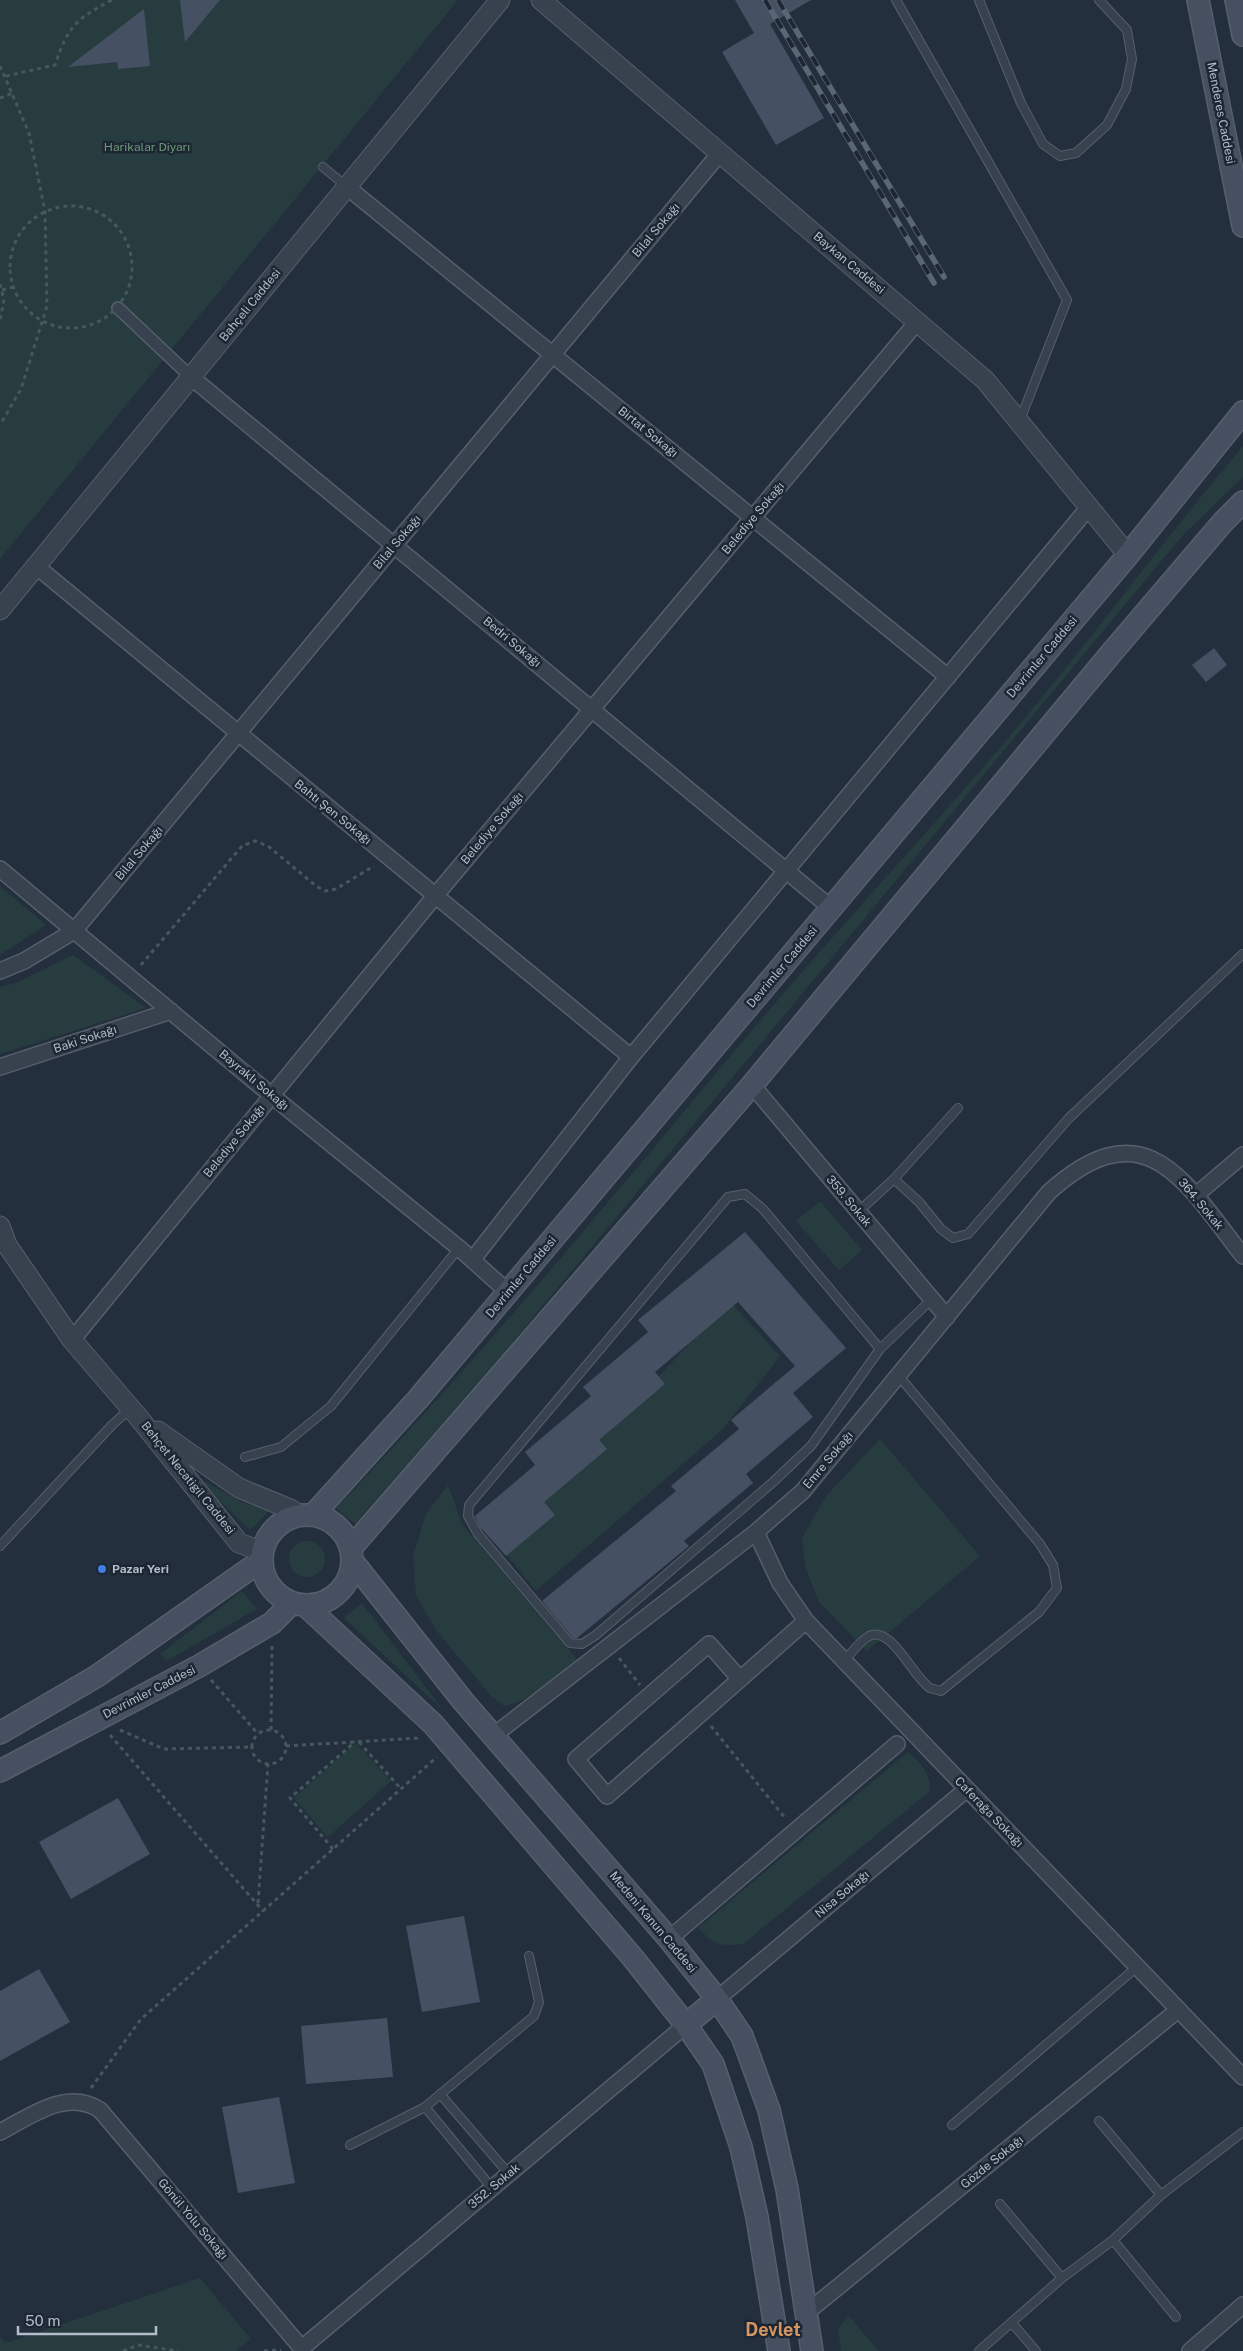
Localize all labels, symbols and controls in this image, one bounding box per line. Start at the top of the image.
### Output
street label: Menderes Caddesi [1204,61,1238,165]
park label: Harikalar Diyarı [104,140,190,154]
street label: Bilal Sokağı [629,200,683,260]
street label: Baykan Caddesi [810,229,888,297]
street label: Bahçeli Caddesi [216,266,284,344]
street label: Birtat Sokağı [615,404,681,460]
street label: Belediye Sokağı [719,479,787,557]
street label: Bilal Sokağı [370,512,424,572]
street label: Devrimler Caddesi [1004,613,1080,701]
street label: Bedri Sokağı [480,614,544,670]
street label: Bahtı Şen Sokağı [292,777,374,847]
street label: Belediye Sokağı [458,789,526,867]
street label: Bilal Sokağı [112,823,166,883]
street label: Devrimler Caddesi [744,923,820,1011]
street label: Baki Sokağı [52,1022,118,1056]
street label: Bayraklı Sokağı [216,1047,292,1113]
street label: Belediye Sokağı [200,1102,268,1180]
street label: 359. Sokak [823,1172,875,1230]
street label: 364. Sokak [1175,1175,1227,1233]
street label: Devrimler Caddesi [483,1233,559,1321]
street label: Behçet Necatigil Caddesi [138,1419,238,1537]
street label: Emre Sokağı [800,1429,856,1491]
place label: Pazar Yeri [112,1562,169,1576]
marker: Pazar Yeri [96,1563,108,1575]
street label: Devrimler Caddesi [100,1663,198,1721]
street label: Caferağa Sokağı [952,1774,1026,1850]
street label: Nisa Sokağı [812,1867,872,1921]
street label: Medeni Kanun Caddesi [607,1869,699,1975]
street label: Gözde Sokağı [958,2133,1026,2191]
street label: 352. Sokak [465,2160,523,2212]
street label: Gönül Yolu Sokağı [155,2176,231,2262]
scale bar [18,2304,155,2336]
text: 50 m [25,2312,60,2329]
district label: Devlet [745,2319,801,2340]

